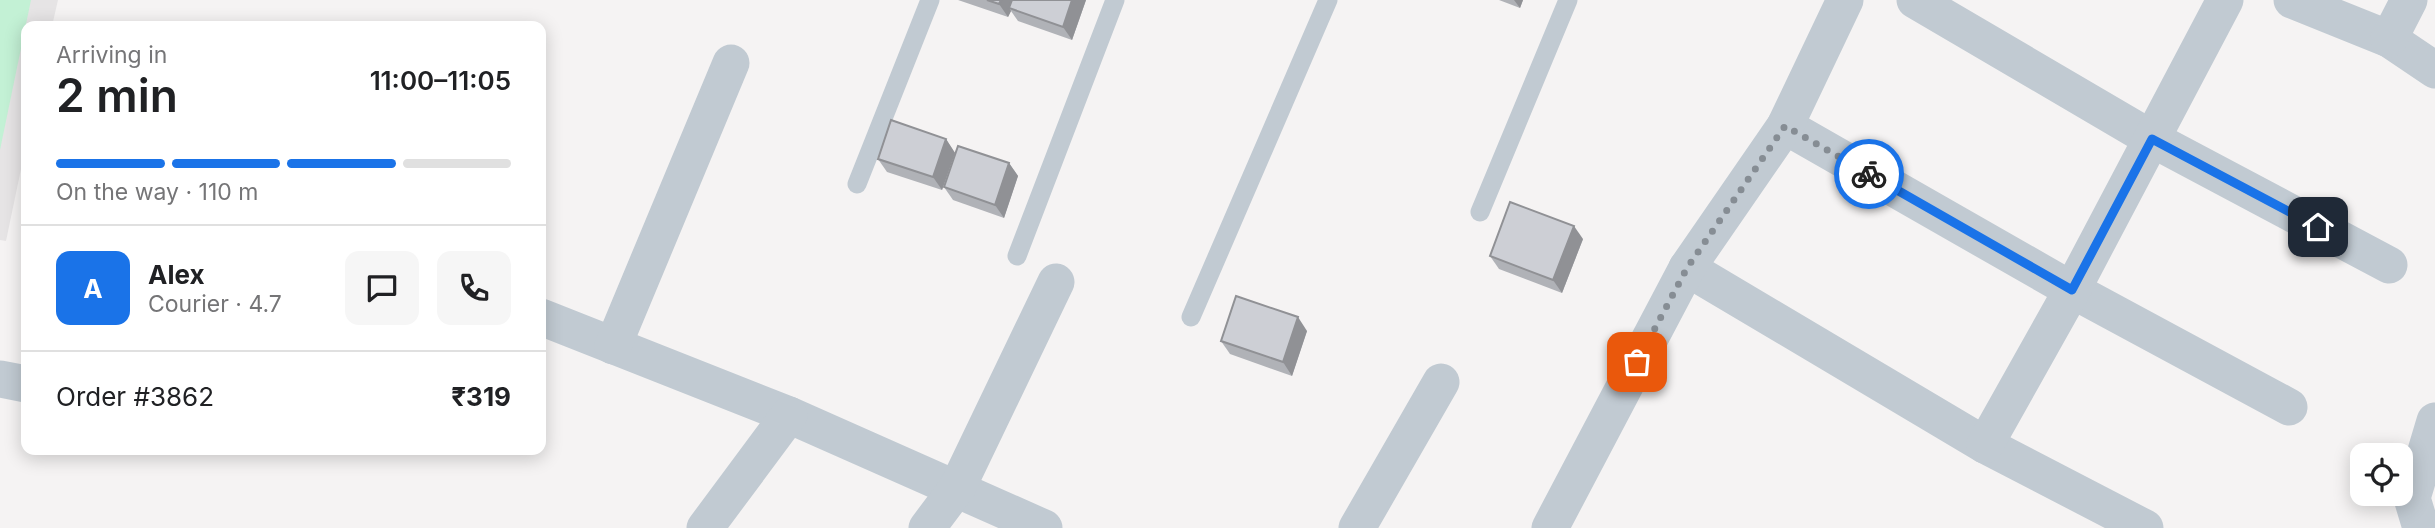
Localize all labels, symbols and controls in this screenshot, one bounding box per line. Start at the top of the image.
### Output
text: Arriving in [56,41,167,69]
text: 11:00–11:05 [370,65,511,96]
text: 2 min [56,67,178,123]
courier [1834,139,1904,209]
icon: bike [1850,155,1888,193]
text: On the way · 110 m [56,178,258,206]
pin [2288,197,2348,257]
icon: home [2299,208,2337,246]
button: chat [345,251,419,325]
button: phone [437,251,511,325]
text: Alex [148,259,205,290]
text: A [83,273,103,304]
text: Courier · 4.7 [148,290,282,318]
pin [1607,332,1667,392]
icon: bag [1618,343,1656,381]
text: Order #3862 [56,381,214,412]
text: ₹319 [451,381,511,412]
map controls [2350,443,2413,506]
button: locate [2350,443,2413,506]

